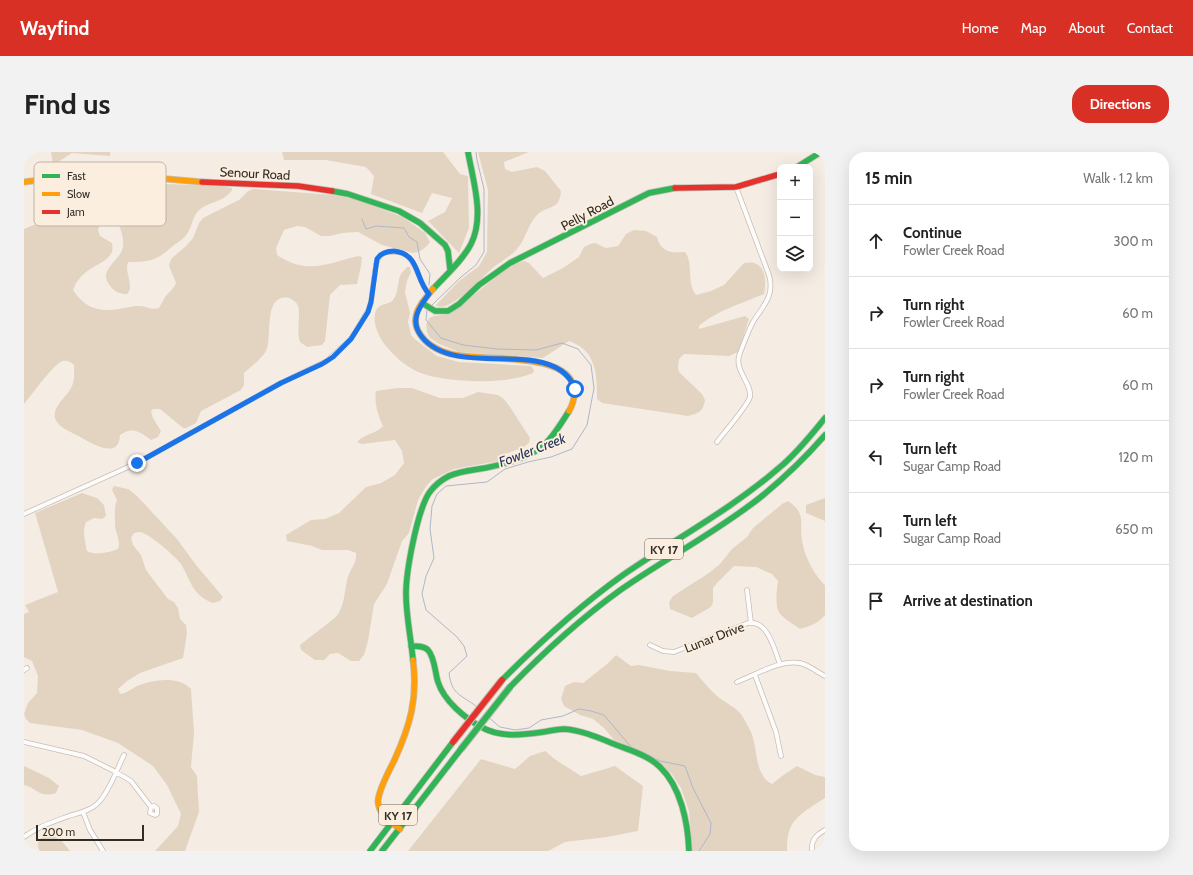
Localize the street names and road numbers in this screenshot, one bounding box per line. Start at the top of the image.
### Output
street label: Senour Road [219,163,291,183]
street label: Pelly Road [558,192,616,234]
road number: KY 17 [645,539,683,559]
street label: Lunar Drive [682,618,747,656]
road number: KY 17 [379,805,417,825]

